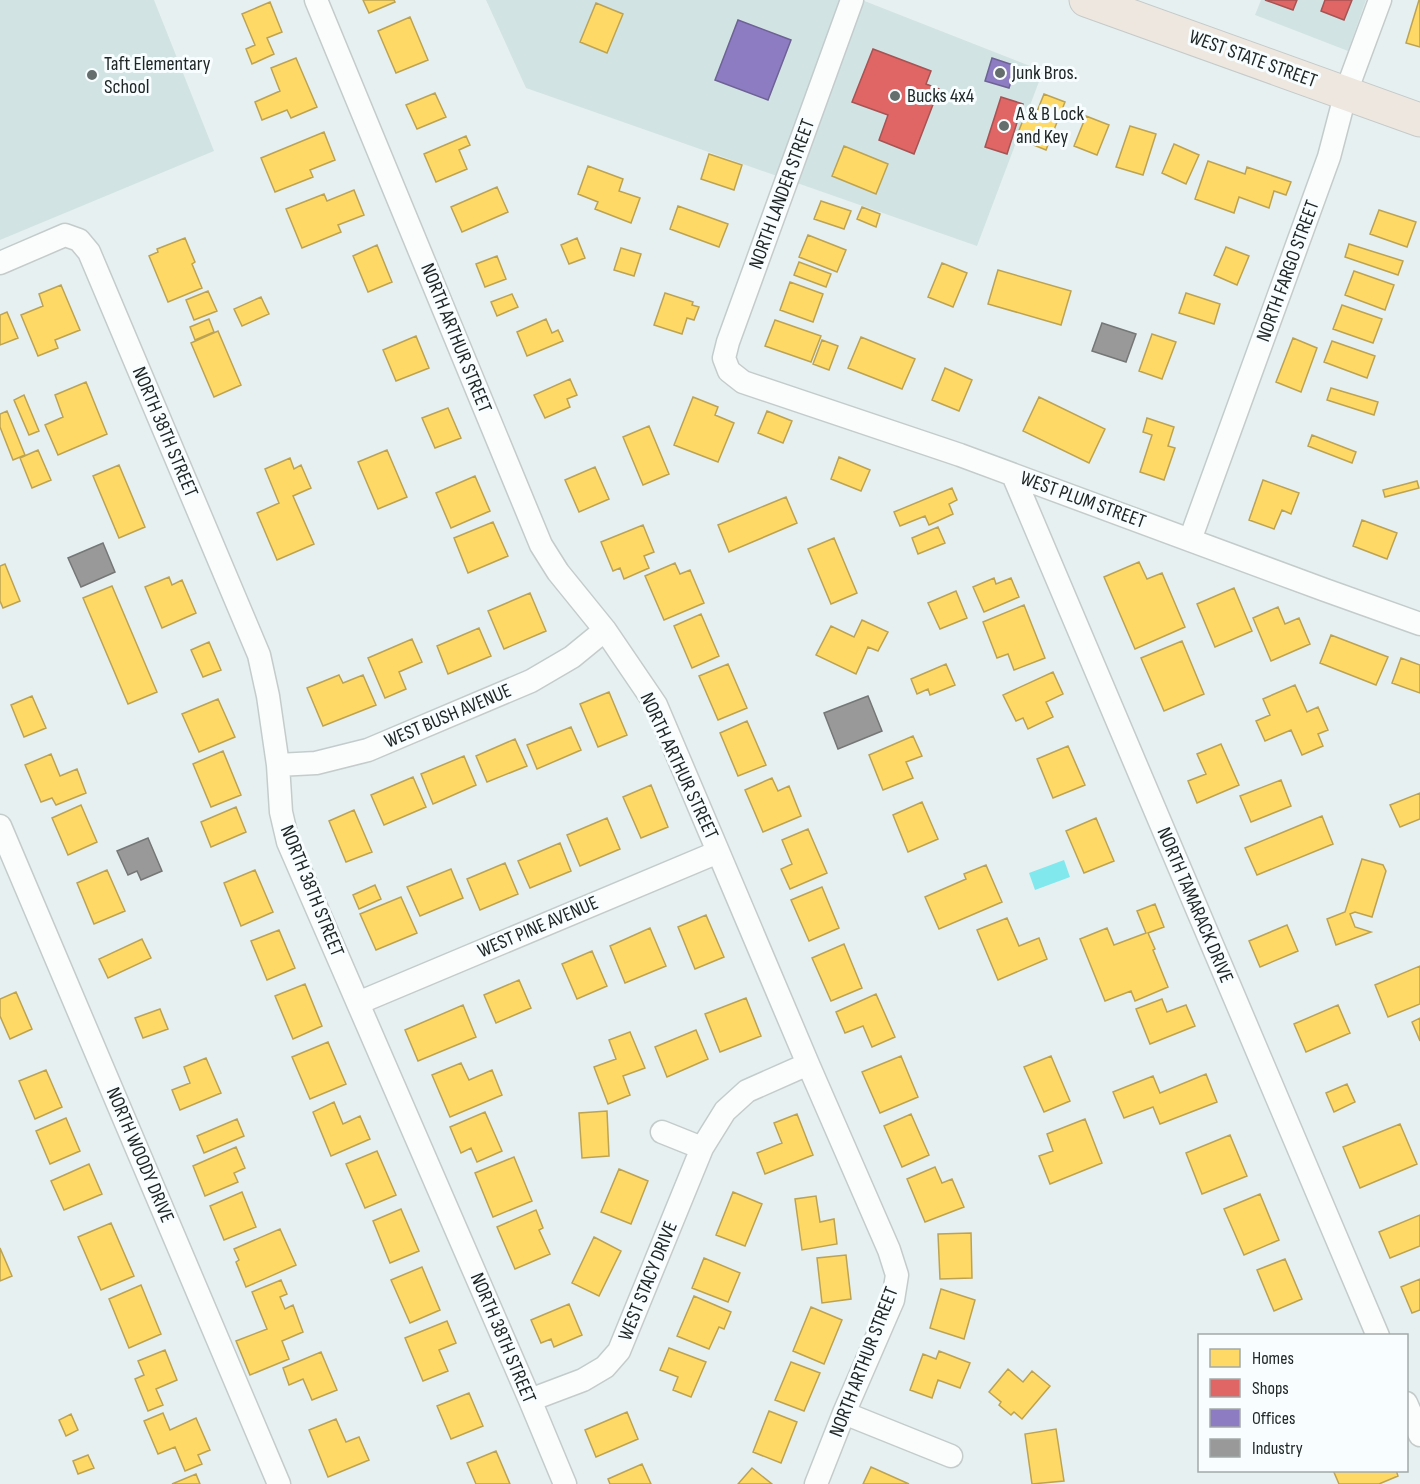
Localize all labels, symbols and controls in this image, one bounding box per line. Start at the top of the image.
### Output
street label: WEST STATE STREET [1186,25,1320,93]
place label: Taft Elementary School [104,52,211,99]
place label: Junk Bros. [1011,61,1077,85]
marker: Junk Bros. [993,66,1007,80]
marker: Taft Elementary School [85,68,99,82]
place label: Bucks 4x4 [907,84,974,108]
marker: Bucks 4x4 [888,89,902,103]
place label: A & B Lock and Key [1015,102,1085,149]
street label: NORTH LANDER STREET [744,116,820,272]
marker: A & B Lock and Key [997,119,1011,133]
street label: NORTH FARGO STREET [1251,197,1325,345]
street label: NORTH ARTHUR STREET [415,260,497,416]
street label: NORTH 38TH STREET [127,363,203,501]
street label: WEST PLUM STREET [1017,466,1149,534]
street label: WEST BUSH AVENUE [381,679,515,753]
street label: NORTH ARTHUR STREET [635,689,723,843]
street label: NORTH 38TH STREET [275,822,349,960]
street label: NORTH TAMARACK DRIVE [1151,824,1239,986]
street label: WEST PINE AVENUE [474,891,602,963]
street label: NORTH WOODY DRIVE [101,1084,179,1226]
street label: WEST STACY DRIVE [613,1218,683,1344]
street label: NORTH 38TH STREET [465,1269,541,1407]
street label: NORTH ARTHUR STREET [824,1283,904,1441]
legend [1198,1334,1408,1472]
text: Homes [1252,1348,1294,1369]
text: Shops [1252,1378,1289,1399]
text: Offices [1252,1408,1295,1429]
text: Industry [1252,1438,1303,1459]

